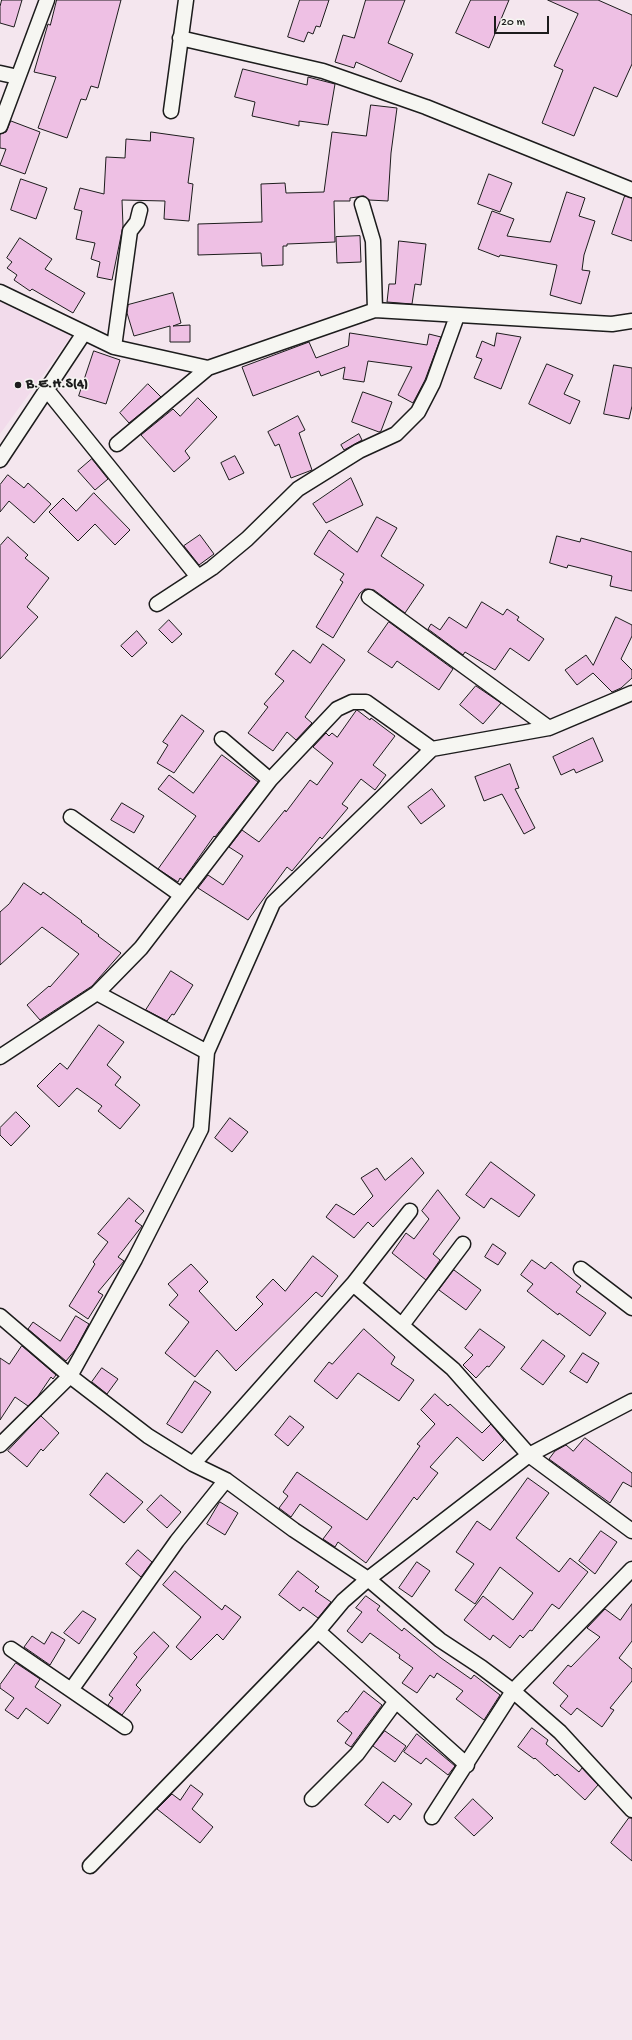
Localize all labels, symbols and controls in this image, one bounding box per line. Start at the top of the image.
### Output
scale bar [496,8,551,34]
text: 20 m [501,16,525,30]
place label: B.E.H.S(4) [26,376,88,394]
marker: B.E.H.S(4) [13,380,23,390]

